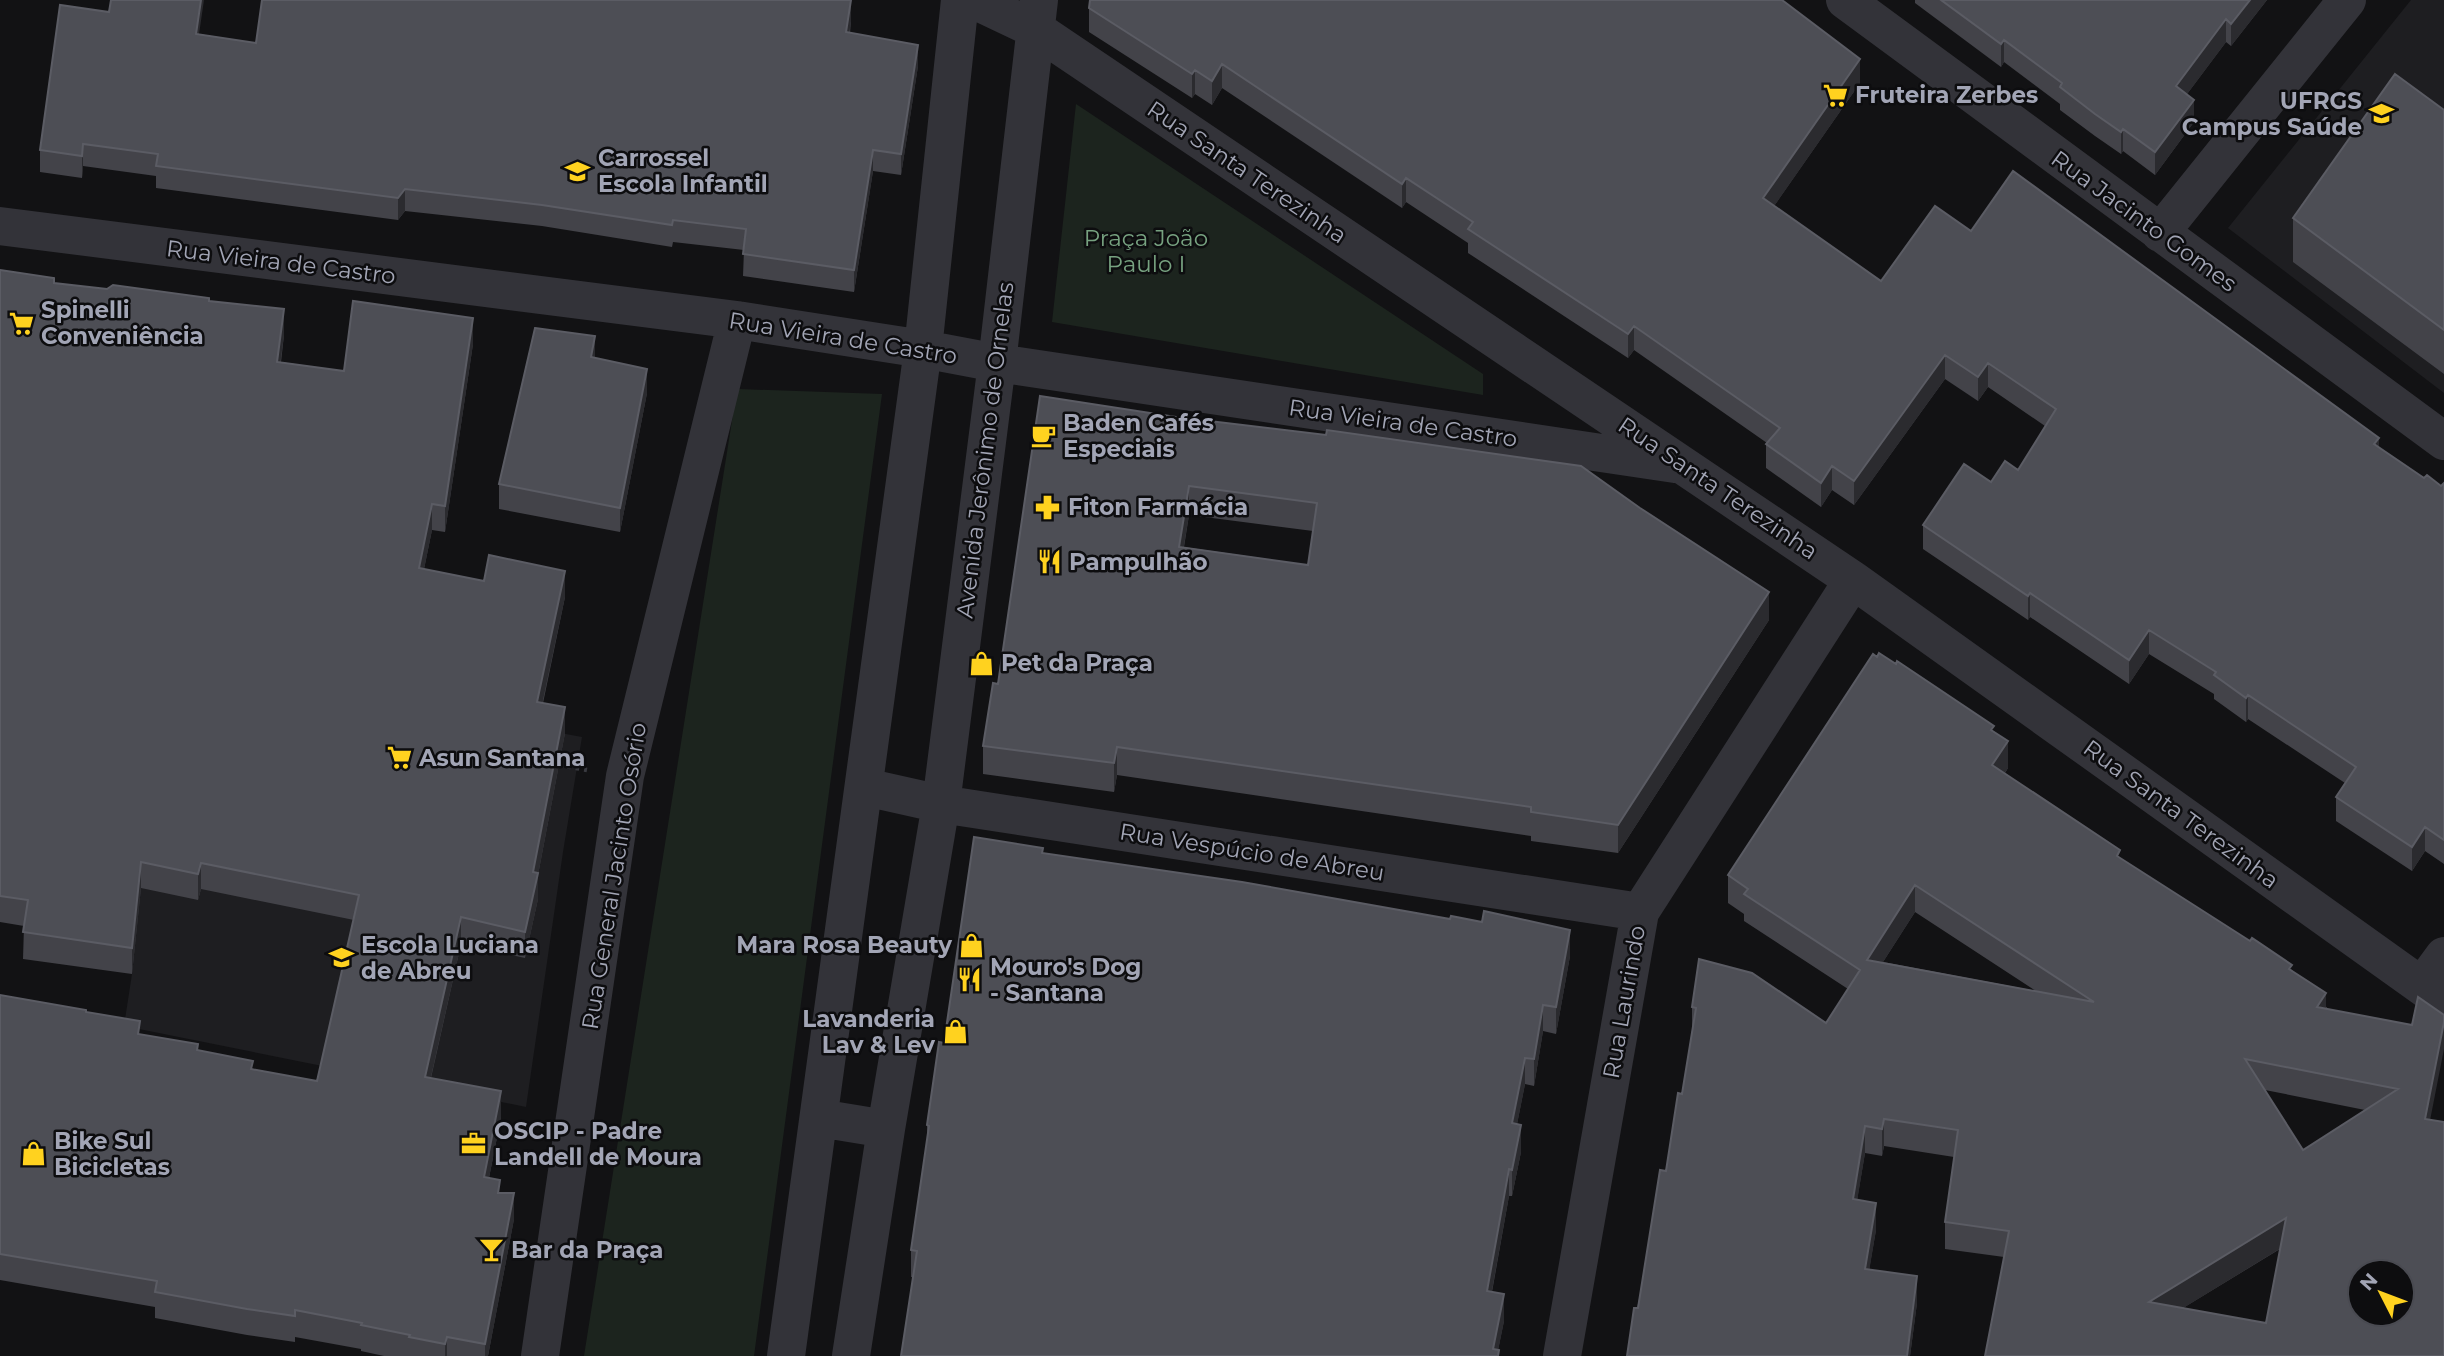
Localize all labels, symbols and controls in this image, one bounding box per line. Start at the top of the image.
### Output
supermarket icon: Fruteira Zerbes [1821,81,1849,109]
place label: Fruteira Zerbes [1855,81,2038,109]
place label: UFRGS Campus Saúde [2182,87,2362,141]
street label: Rua Santa Terezinha [1142,95,1352,249]
school or university icon: UFRGS Campus Saúde [2368,100,2396,128]
place label: Carrossel Escola Infantil [598,144,768,198]
street label: Rua Jacinto Gomes [2046,144,2242,298]
school or university icon: Carrossel Escola Infantil [564,157,592,185]
park label: Praça João Paulo I [1084,224,1208,278]
street label: Rua Vieira de Castro [165,234,397,290]
street label: Avenida Jerônimo de Ornelas [950,280,1020,620]
place label: Spinelli Conveniência [41,296,204,350]
street label: Rua Vieira de Castro [727,306,959,370]
supermarket icon: Spinelli Conveniência [7,309,35,337]
street label: Rua Vieira de Castro [1287,393,1519,453]
place label: Baden Cafés Especiais [1063,409,1214,463]
street label: Rua Santa Terezinha [1613,411,1823,565]
cafe icon: Baden Cafés Especiais [1029,422,1057,450]
pharmacy icon: Fiton Farmácia [1034,493,1062,521]
place label: Fiton Farmácia [1068,493,1248,521]
restaurant icon: Pampulhão [1035,548,1063,576]
place label: Pampulhão [1069,548,1208,576]
shop icon: Pet da Praça [967,649,995,677]
place label: Pet da Praça [1001,649,1153,677]
street label: Rua General Jacinto Osório [576,721,652,1031]
street label: Rua Santa Terezinha [2078,734,2284,894]
supermarket icon: Asun Santana [385,744,413,772]
place label: Asun Santana [418,744,586,772]
street label: Rua Vespúcio de Abreu [1117,817,1387,887]
street label: Rua Laurindo [1597,923,1651,1081]
place label: Escola Luciana de Abreu [361,931,539,985]
place label: Mara Rosa Beauty [736,931,952,959]
shop icon: Mara Rosa Beauty [958,931,986,959]
school or university icon: Escola Luciana de Abreu [327,944,355,972]
place label: Mouro's Dog - Santana [990,953,1141,1007]
restaurant icon: Mouro's Dog - Santana [956,966,984,994]
place label: Lavanderia Lav & Lev [802,1005,935,1059]
shop icon: Lavanderia Lav & Lev [941,1018,969,1046]
place label: OSCIP - Padre Landell de Moura [494,1117,702,1171]
place label: Bike Sul Bicicletas [54,1127,170,1181]
office icon: OSCIP - Padre Landell de Moura [460,1130,488,1158]
shop icon: Bike Sul Bicicletas [20,1140,48,1168]
bar icon: Bar da Praça [477,1236,505,1264]
place label: Bar da Praça [511,1236,664,1264]
north arrow [2346,1258,2416,1328]
text: N [2355,1269,2382,1295]

